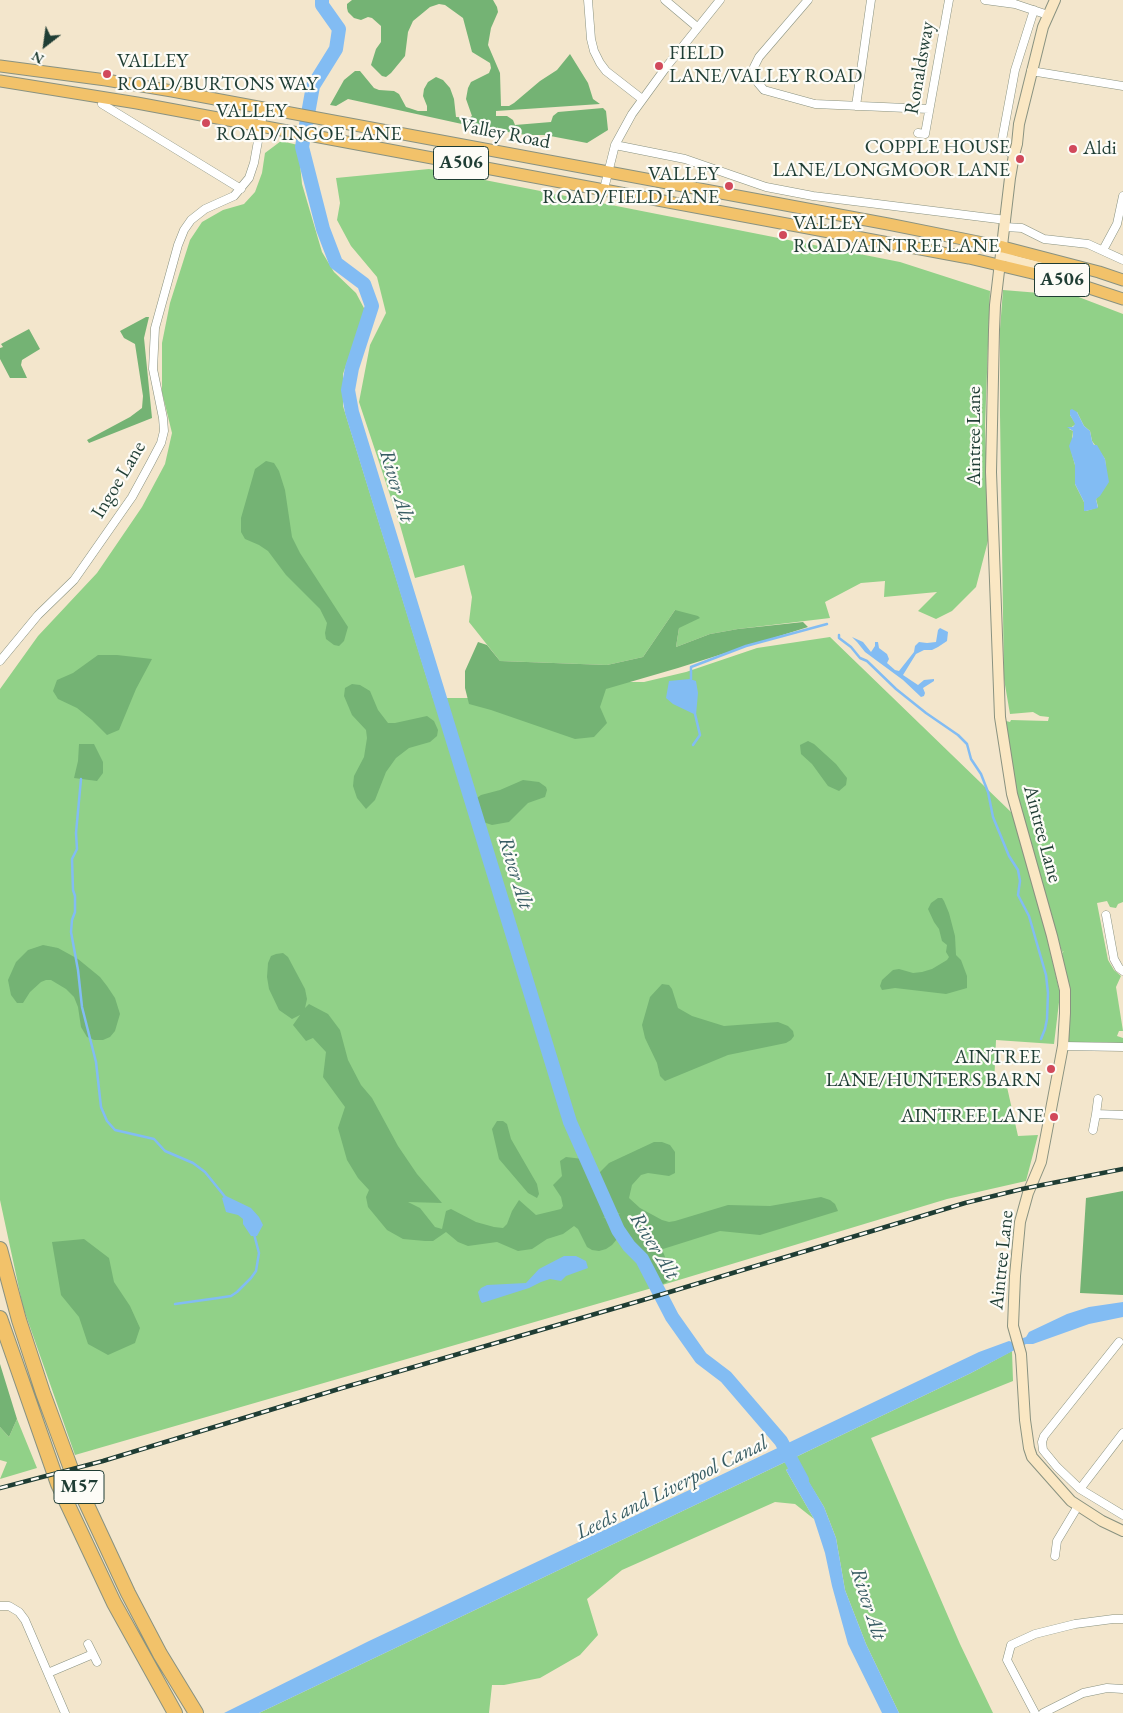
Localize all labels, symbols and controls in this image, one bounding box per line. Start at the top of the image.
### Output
north arrow [20,20,70,70]
street label: Ronaldsway [900,20,940,116]
place label: FIELD LANE/VALLEY ROAD [669,42,862,89]
text: N [28,47,47,69]
place label: VALLEY ROAD/BURTONS WAY [117,50,318,97]
marker: FIELD LANE/VALLEY ROAD [653,60,665,72]
marker: VALLEY ROAD/BURTONS WAY [101,68,113,80]
place label: VALLEY ROAD/INGOE LANE [216,100,402,147]
street label: Valley Road [458,113,552,155]
marker: VALLEY ROAD/INGOE LANE [200,117,212,129]
place label: COPPLE HOUSE LANE/LONGMOOR LANE [773,136,1010,183]
place label: Aldi [1083,137,1117,161]
marker: Aldi [1067,143,1079,155]
road number: A506 [434,146,488,180]
marker: COPPLE HOUSE LANE/LONGMOOR LANE [1014,153,1026,165]
place label: VALLEY ROAD/FIELD LANE [542,163,719,210]
marker: VALLEY ROAD/FIELD LANE [723,180,735,192]
place label: VALLEY ROAD/AINTREE LANE [793,212,999,259]
marker: VALLEY ROAD/AINTREE LANE [777,229,789,241]
road number: A506 [1034,264,1090,296]
street label: Aintree Lane [963,386,987,486]
street label: Ingoe Lane [87,437,151,523]
water label: River Alt [373,447,419,525]
street label: Aintree Lane [1018,783,1066,885]
water label: River Alt [492,834,538,912]
place label: AINTREE LANE/HUNTERS BARN [826,1046,1041,1093]
marker: AINTREE LANE/HUNTERS BARN [1045,1063,1057,1075]
place label: AINTREE LANE [901,1105,1044,1129]
marker: AINTREE LANE [1048,1111,1060,1123]
water label: River Alt [624,1208,684,1284]
street label: Aintree Lane [985,1209,1019,1311]
water label: Leeds and Liverpool Canal [572,1431,772,1545]
road number: M57 [54,1470,104,1504]
water label: River Alt [845,1565,891,1643]

